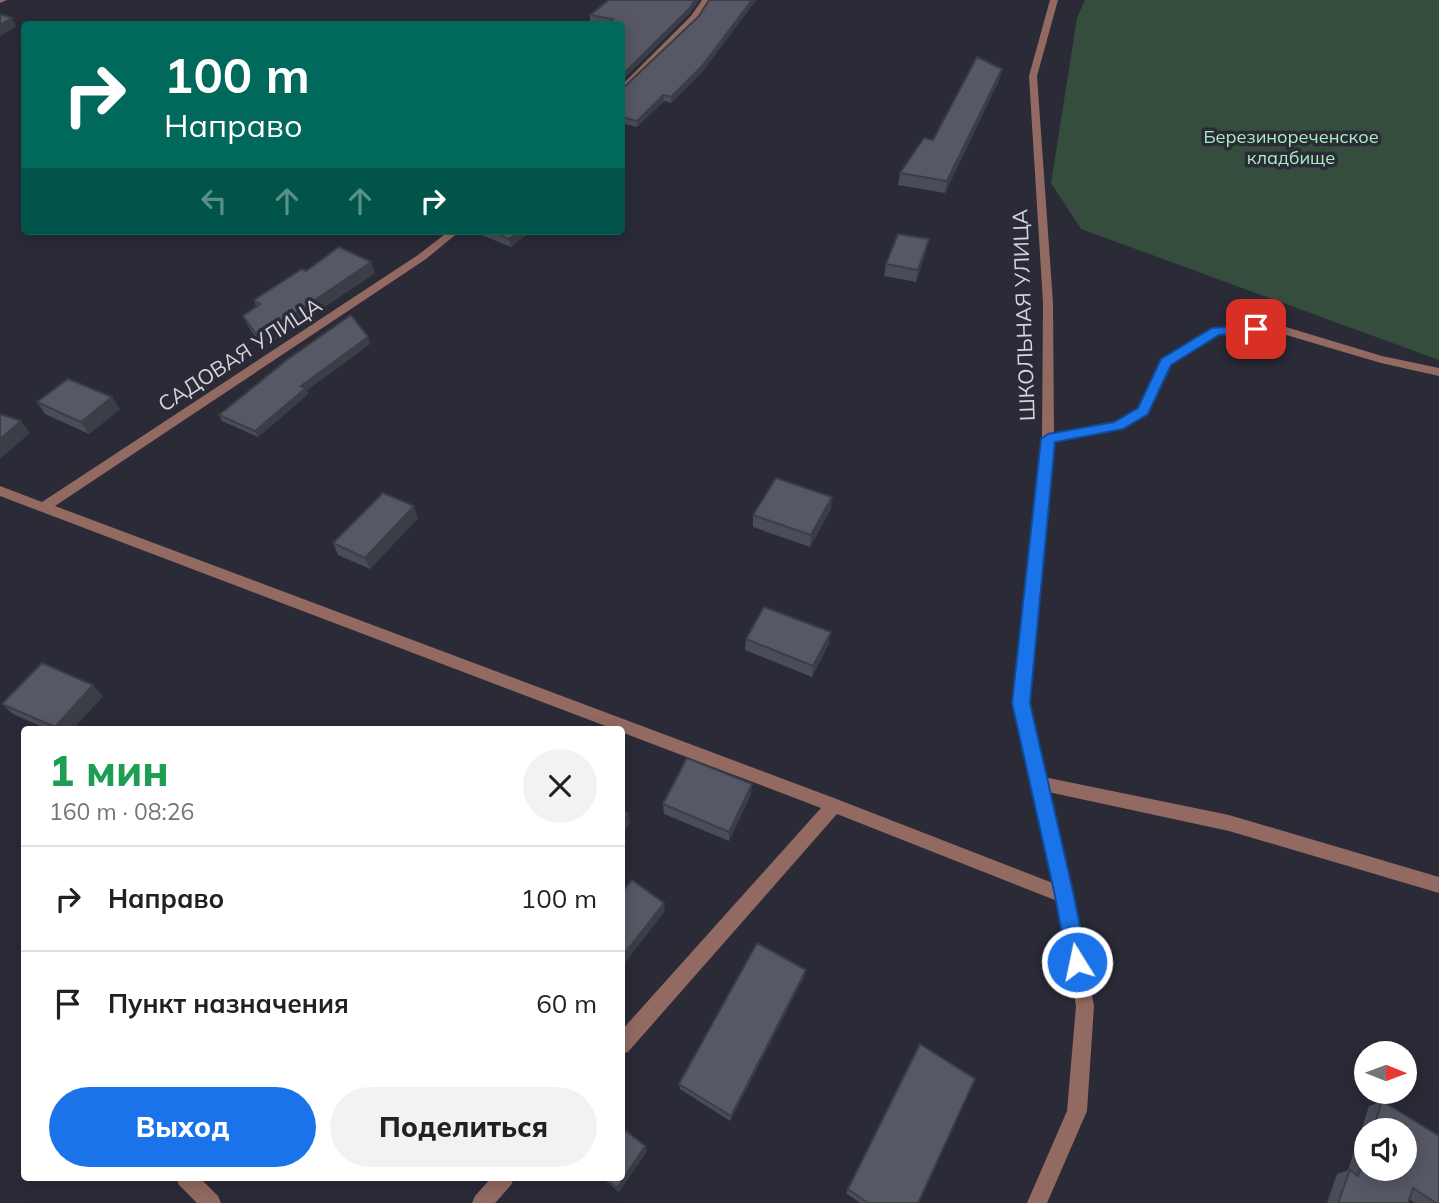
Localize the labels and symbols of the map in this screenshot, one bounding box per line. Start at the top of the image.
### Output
park label: Березинореченское кладбище [1203,125,1379,169]
street label: ШКОЛЬНАЯ УЛИЦА [1006,208,1040,422]
street label: САДОВАЯ УЛИЦА [153,291,327,417]
pin [1226,299,1286,359]
position arrow [1040,925,1114,999]
north arrow [1354,1041,1418,1104]

